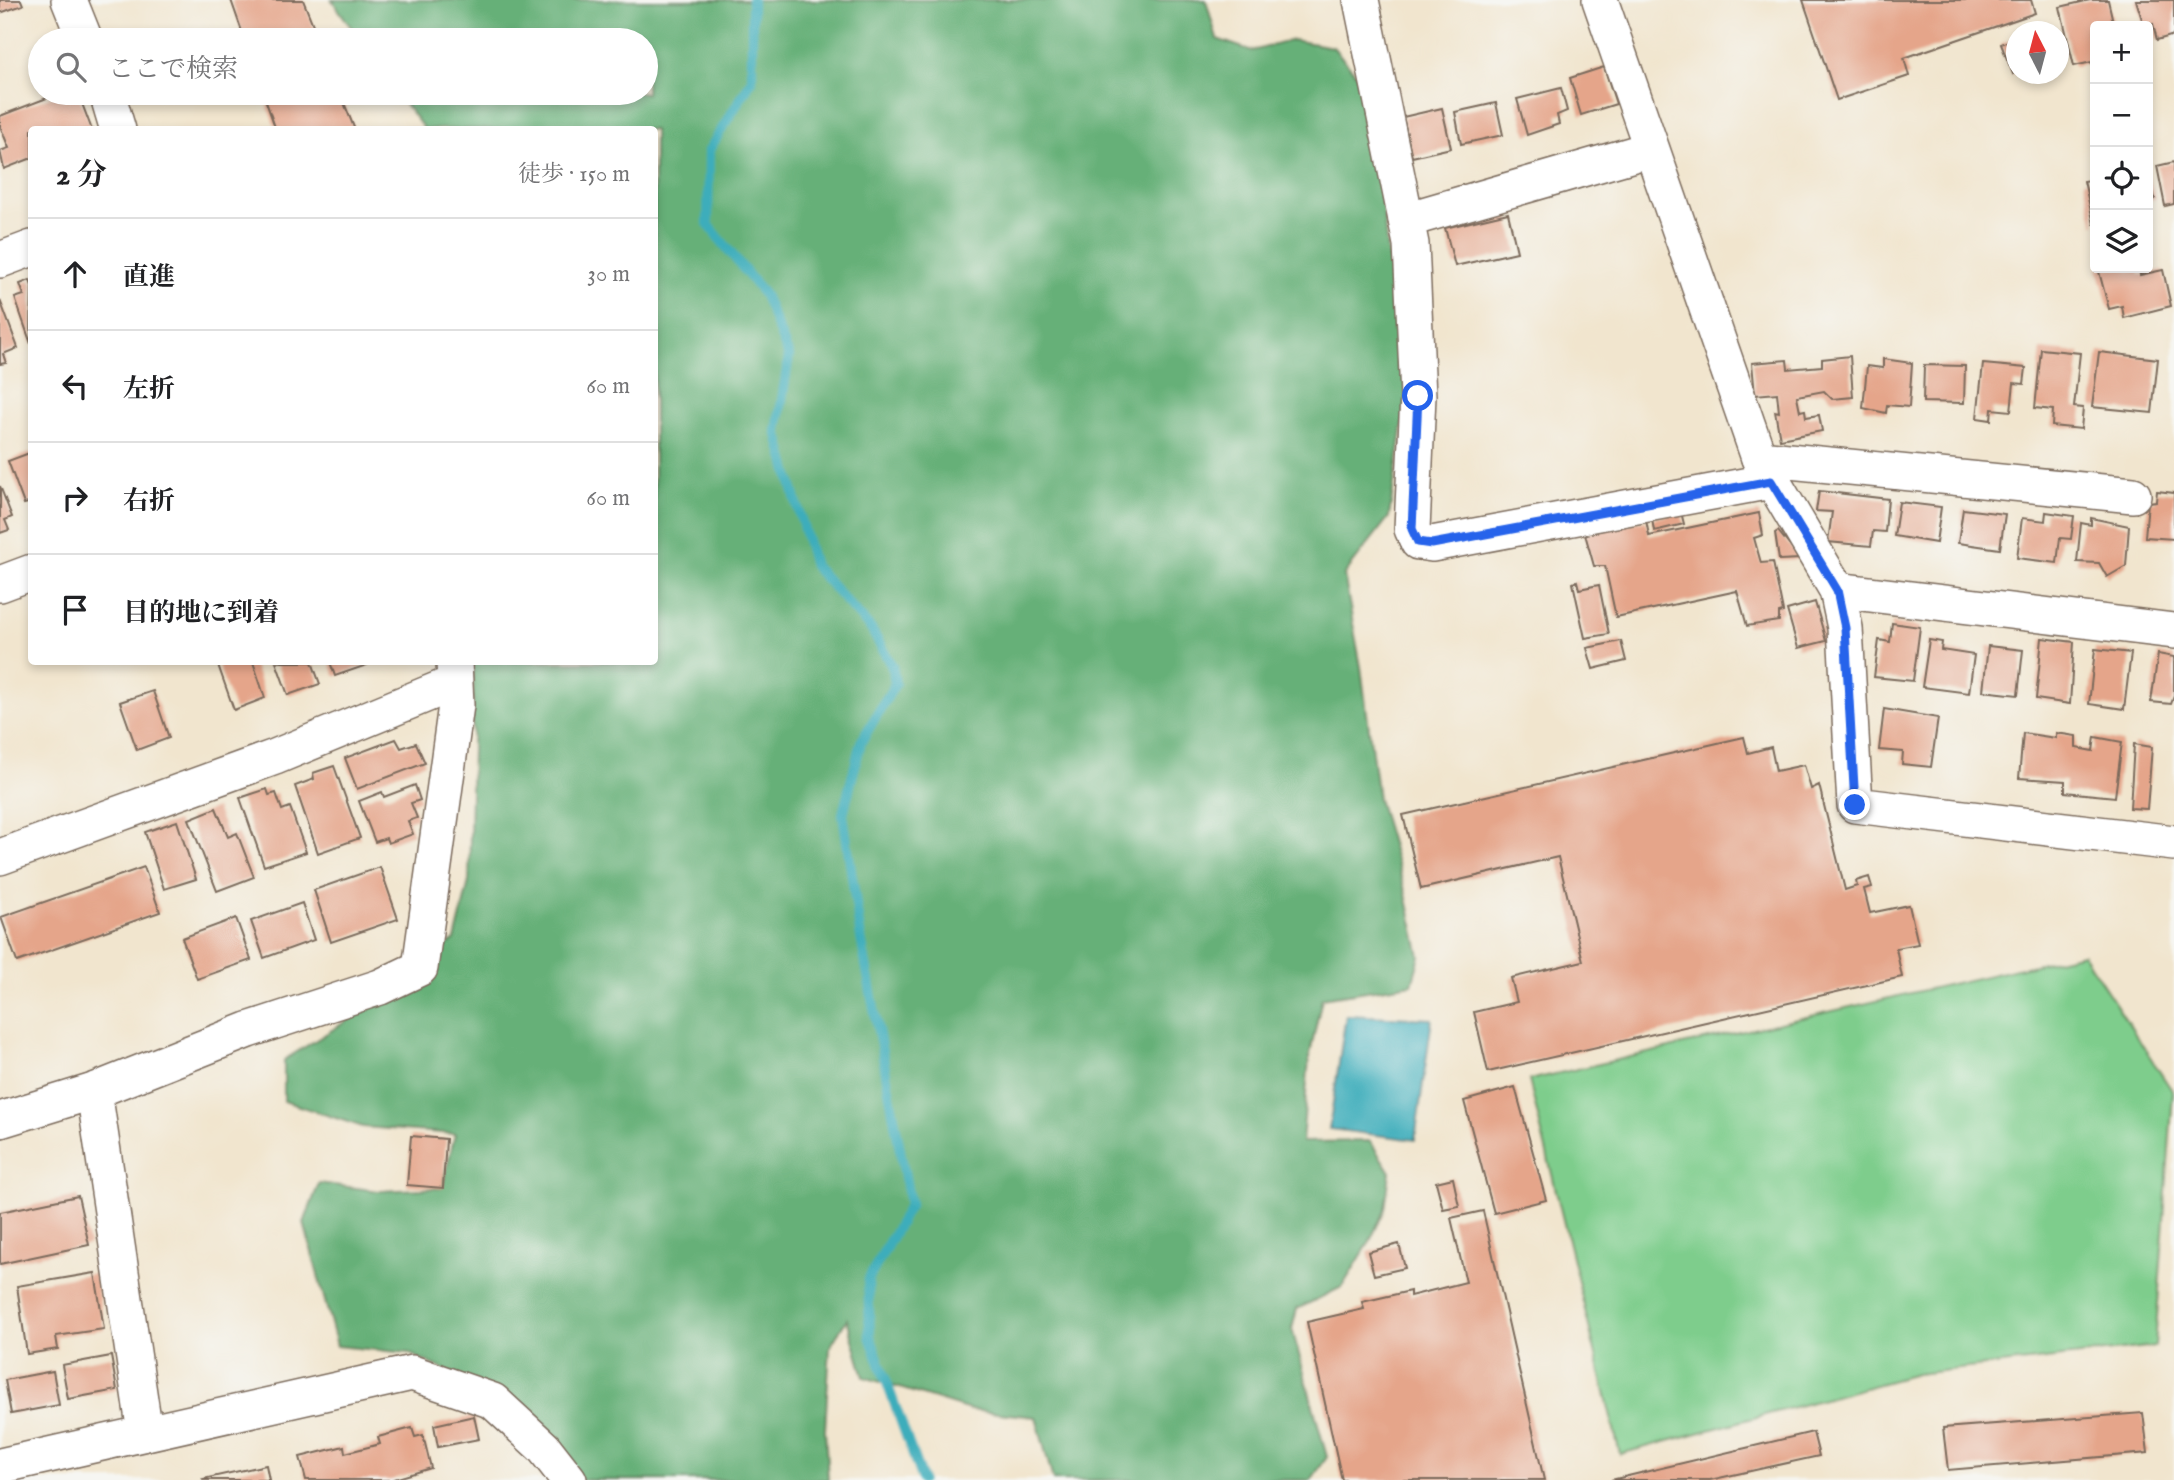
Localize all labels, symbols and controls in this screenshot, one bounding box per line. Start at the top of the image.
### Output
north arrow [2006,21,2069,84]
map controls [2090,21,2153,273]
button: + [2090,21,2153,84]
search box [28,28,658,105]
icon: search [52,48,90,86]
text: ここで検索 [108,53,238,86]
button: − [2090,84,2153,147]
button: locate [2090,147,2153,210]
text: 2 分 [56,157,107,195]
text: 徒歩 · 150 m [518,160,630,189]
button: layers [2090,210,2153,273]
icon: ahead [56,255,94,293]
text: 30 m [587,260,630,289]
text: 直進 [123,261,175,294]
icon: left [56,367,94,405]
text: 60 m [586,372,630,401]
text: 左折 [123,373,175,406]
route start [1402,380,1433,411]
icon: right [56,479,94,517]
text: 60 m [586,484,630,513]
text: 右折 [123,485,175,518]
icon: arrive [56,591,94,629]
text: 目的地に到着 [123,597,279,630]
route end [1839,789,1870,820]

